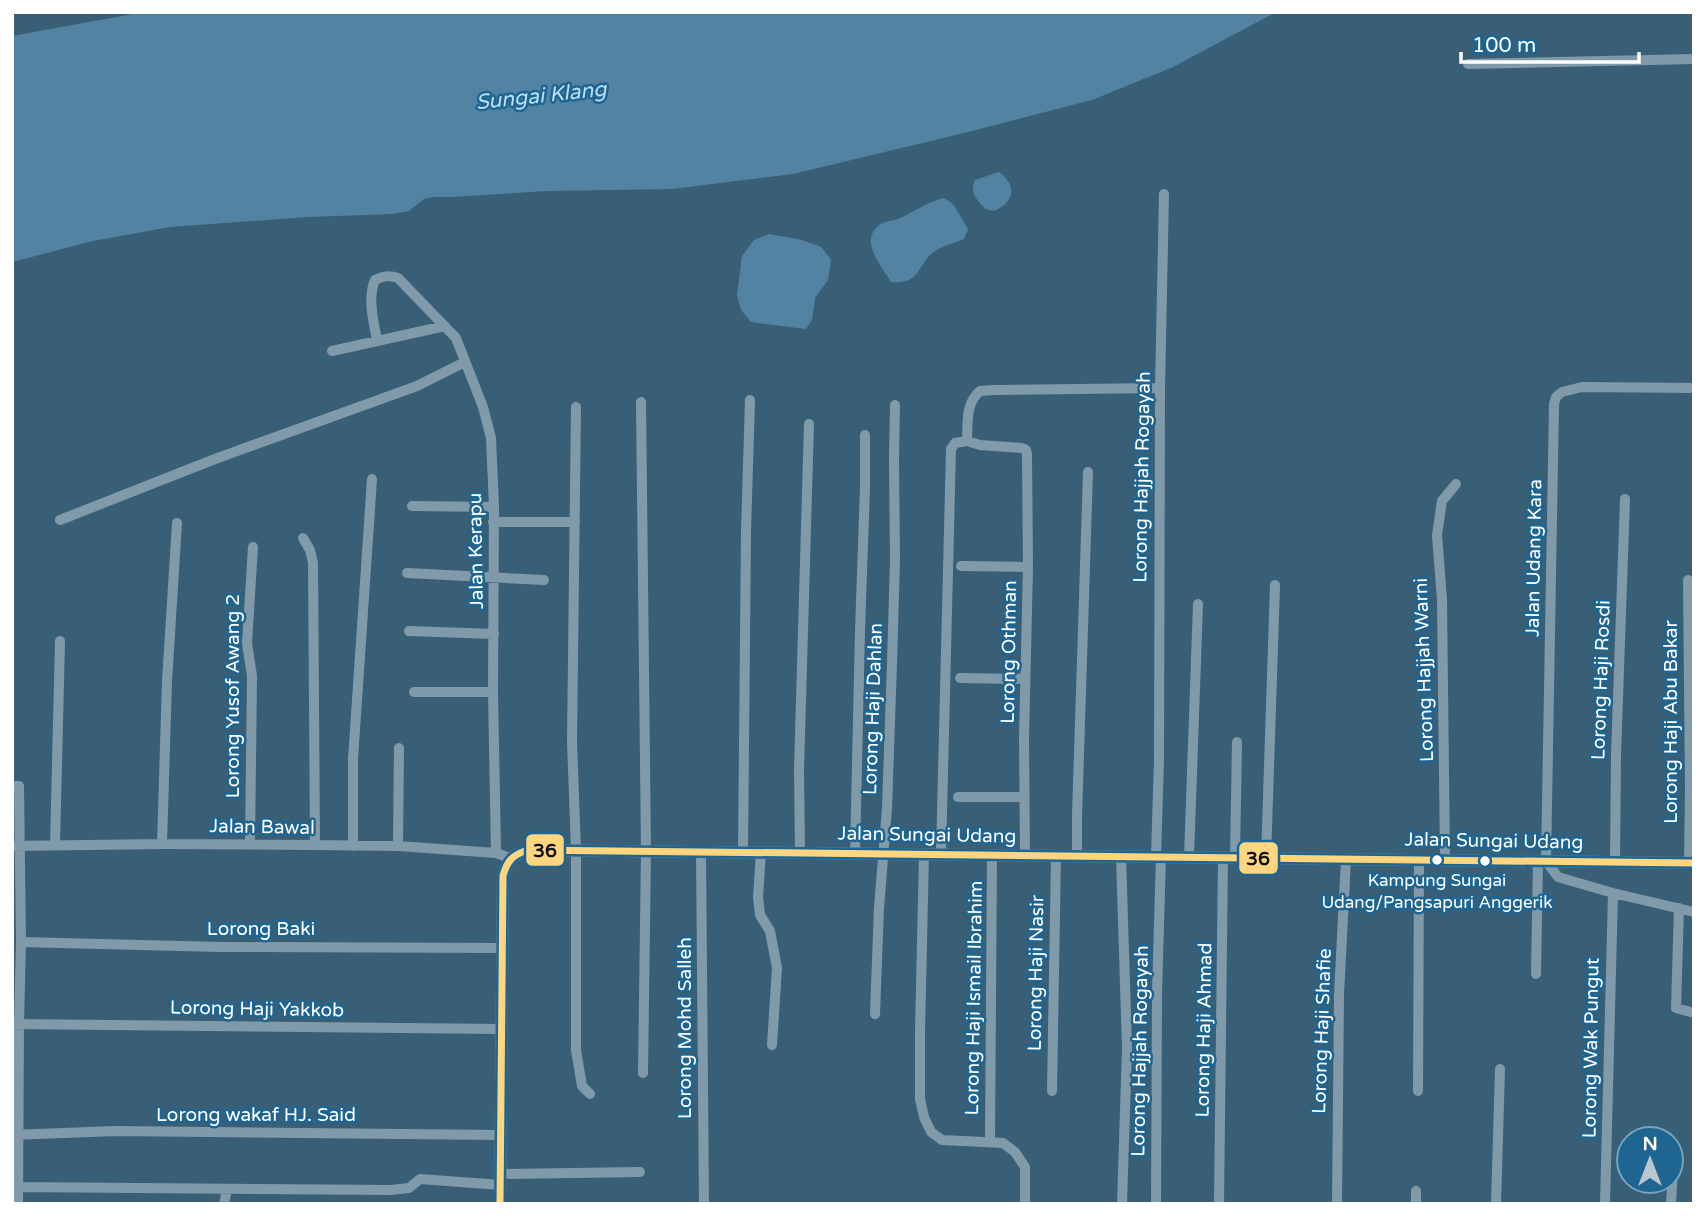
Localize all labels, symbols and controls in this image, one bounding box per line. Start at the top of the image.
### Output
scale bar [1461,21,1640,65]
text: 100 m [1472,33,1536,58]
water label: Sungai Klang [474,77,609,115]
street label: Lorong Hajjah Rogayah [1129,371,1155,583]
street label: Jalan Udang Kara [1522,479,1546,637]
street label: Jalan Kerapu [464,493,488,609]
street label: Lorong Hajjah Warni [1410,578,1438,762]
street label: Lorong Othman [997,580,1021,724]
street label: Lorong Yusof Awang 2 [222,594,244,798]
street label: Lorong Haji Rosdi [1587,600,1615,760]
street label: Lorong Haji Abu Bakar [1660,619,1682,824]
street label: Lorong Haji Dahlan [859,622,887,796]
street label: Jalan Bawal [209,815,315,839]
street label: Jalan Sungai Udang [837,822,1017,848]
street label: Jalan Sungai Udang [1404,828,1584,854]
line badge: 36 [525,833,565,867]
text: 36 [533,840,557,862]
line badge: 36 [1238,841,1279,875]
text: 36 [1246,848,1270,870]
marker: Kampung Sungai Udang/Pangsapuri Anggerik [1430,853,1444,867]
unlabelled marker [1478,854,1492,868]
place label: Kampung Sungai Udang/Pangsapuri Anggerik [1321,870,1553,913]
street label: Lorong Haji Ismail Ibrahim [961,880,987,1116]
street label: Lorong Haji Nasir [1024,894,1048,1051]
street label: Lorong Baki [207,918,315,940]
street label: Lorong Mohd Salleh [674,937,696,1119]
street label: Lorong Haji Ahmad [1191,942,1217,1118]
street label: Lorong Hajjah Rogayah [1127,945,1153,1157]
street label: Lorong Haji Shafie [1308,948,1336,1114]
street label: Lorong Wak Pungut [1578,958,1604,1138]
street label: Lorong Haji Yakkob [170,996,344,1022]
street label: Lorong wakaf HJ. Said [156,1104,356,1126]
north arrow [1615,1125,1685,1195]
text: N [1642,1133,1658,1155]

